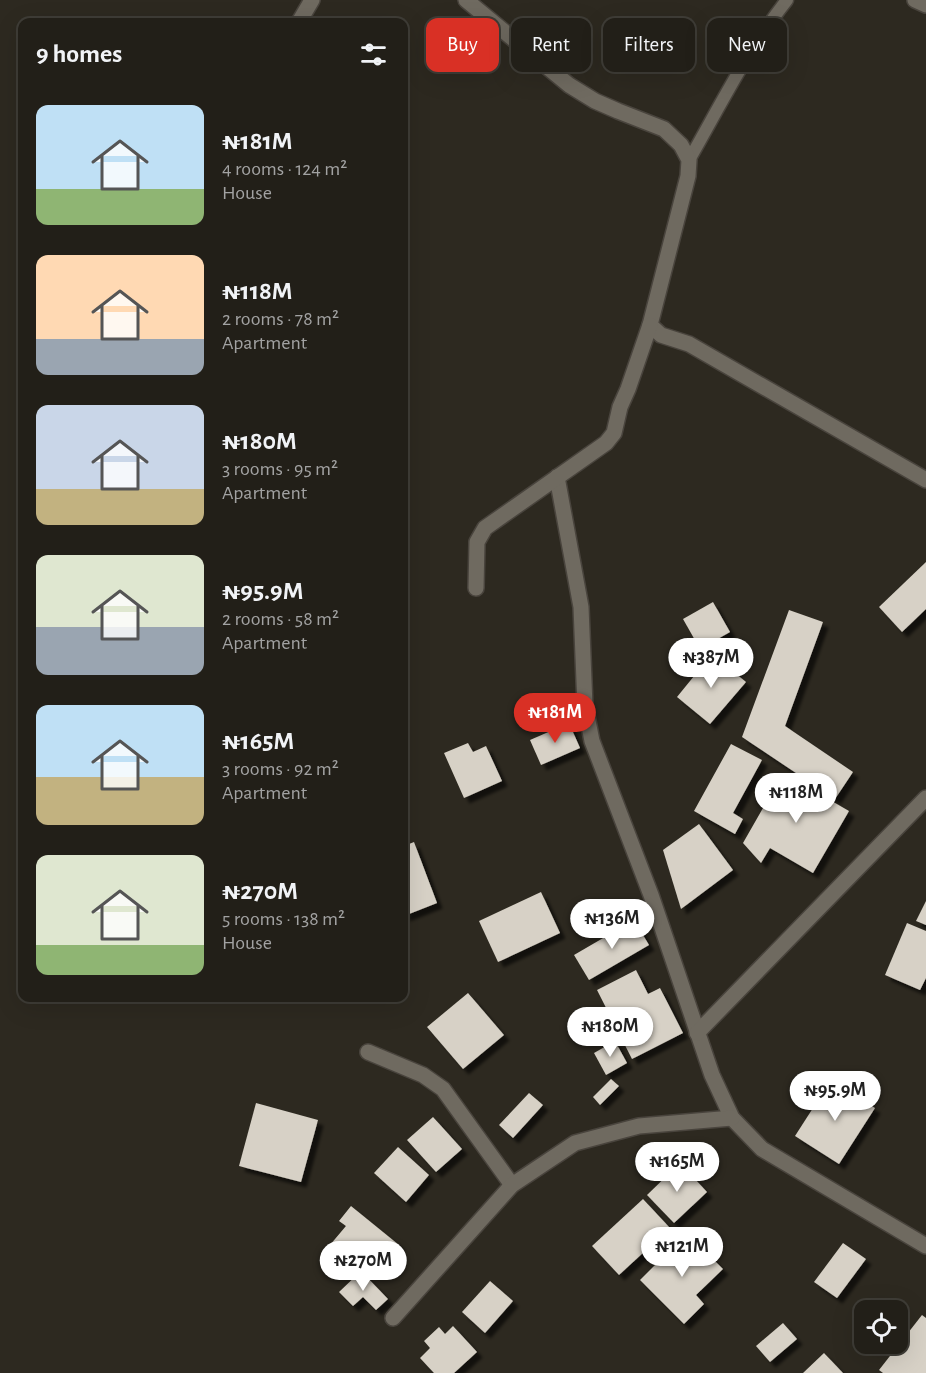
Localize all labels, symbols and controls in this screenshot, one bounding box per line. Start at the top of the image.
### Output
chip: Buy [426,18,499,72]
chip: Rent [511,18,591,72]
chip: Filters [603,18,695,72]
chip: New [707,18,787,72]
icon: filters [357,38,390,71]
text: 9 homes [36,41,122,67]
text: ₦181M [222,128,293,154]
icon: home [84,129,156,201]
text: 4 rooms · 124 m² [222,159,347,179]
text: House [222,183,272,203]
text: ₦118M [222,278,293,304]
icon: home [84,279,156,351]
text: 2 rooms · 78 m² [222,309,339,329]
text: Apartment [222,333,307,353]
text: ₦180M [222,428,297,454]
icon: home [84,429,156,501]
text: 3 rooms · 95 m² [222,459,338,479]
text: Apartment [222,483,307,503]
text: ₦95.9M [222,578,303,604]
icon: home [84,579,156,651]
text: 2 rooms · 58 m² [222,609,339,629]
text: Apartment [222,633,307,653]
pin: ₦387M [669,638,753,689]
text: ₦387M [682,647,740,667]
pin: ₦181M [513,693,597,744]
text: ₦181M [528,702,582,722]
text: ₦165M [222,728,294,754]
icon: home [84,729,156,801]
text: 3 rooms · 92 m² [222,759,339,779]
pin: ₦118M [754,773,838,824]
text: ₦118M [769,782,823,802]
text: Apartment [222,783,307,803]
text: ₦270M [222,878,298,904]
icon: home [84,879,156,951]
pin: ₦136M [570,899,654,950]
text: ₦136M [584,908,640,928]
text: 5 rooms · 138 m² [222,909,345,929]
text: House [222,933,272,953]
pin: ₦180M [568,1007,652,1058]
text: ₦180M [581,1016,639,1036]
pin: ₦95.9M [786,1071,884,1122]
text: ₦95.9M [804,1080,866,1100]
pin: ₦165M [635,1142,719,1193]
text: ₦165M [649,1151,705,1171]
pin: ₦121M [640,1227,724,1278]
text: ₦121M [655,1236,709,1256]
pin: ₦270M [321,1241,405,1292]
text: ₦270M [334,1250,392,1270]
map controls [854,1300,908,1354]
button: locate [854,1300,908,1354]

